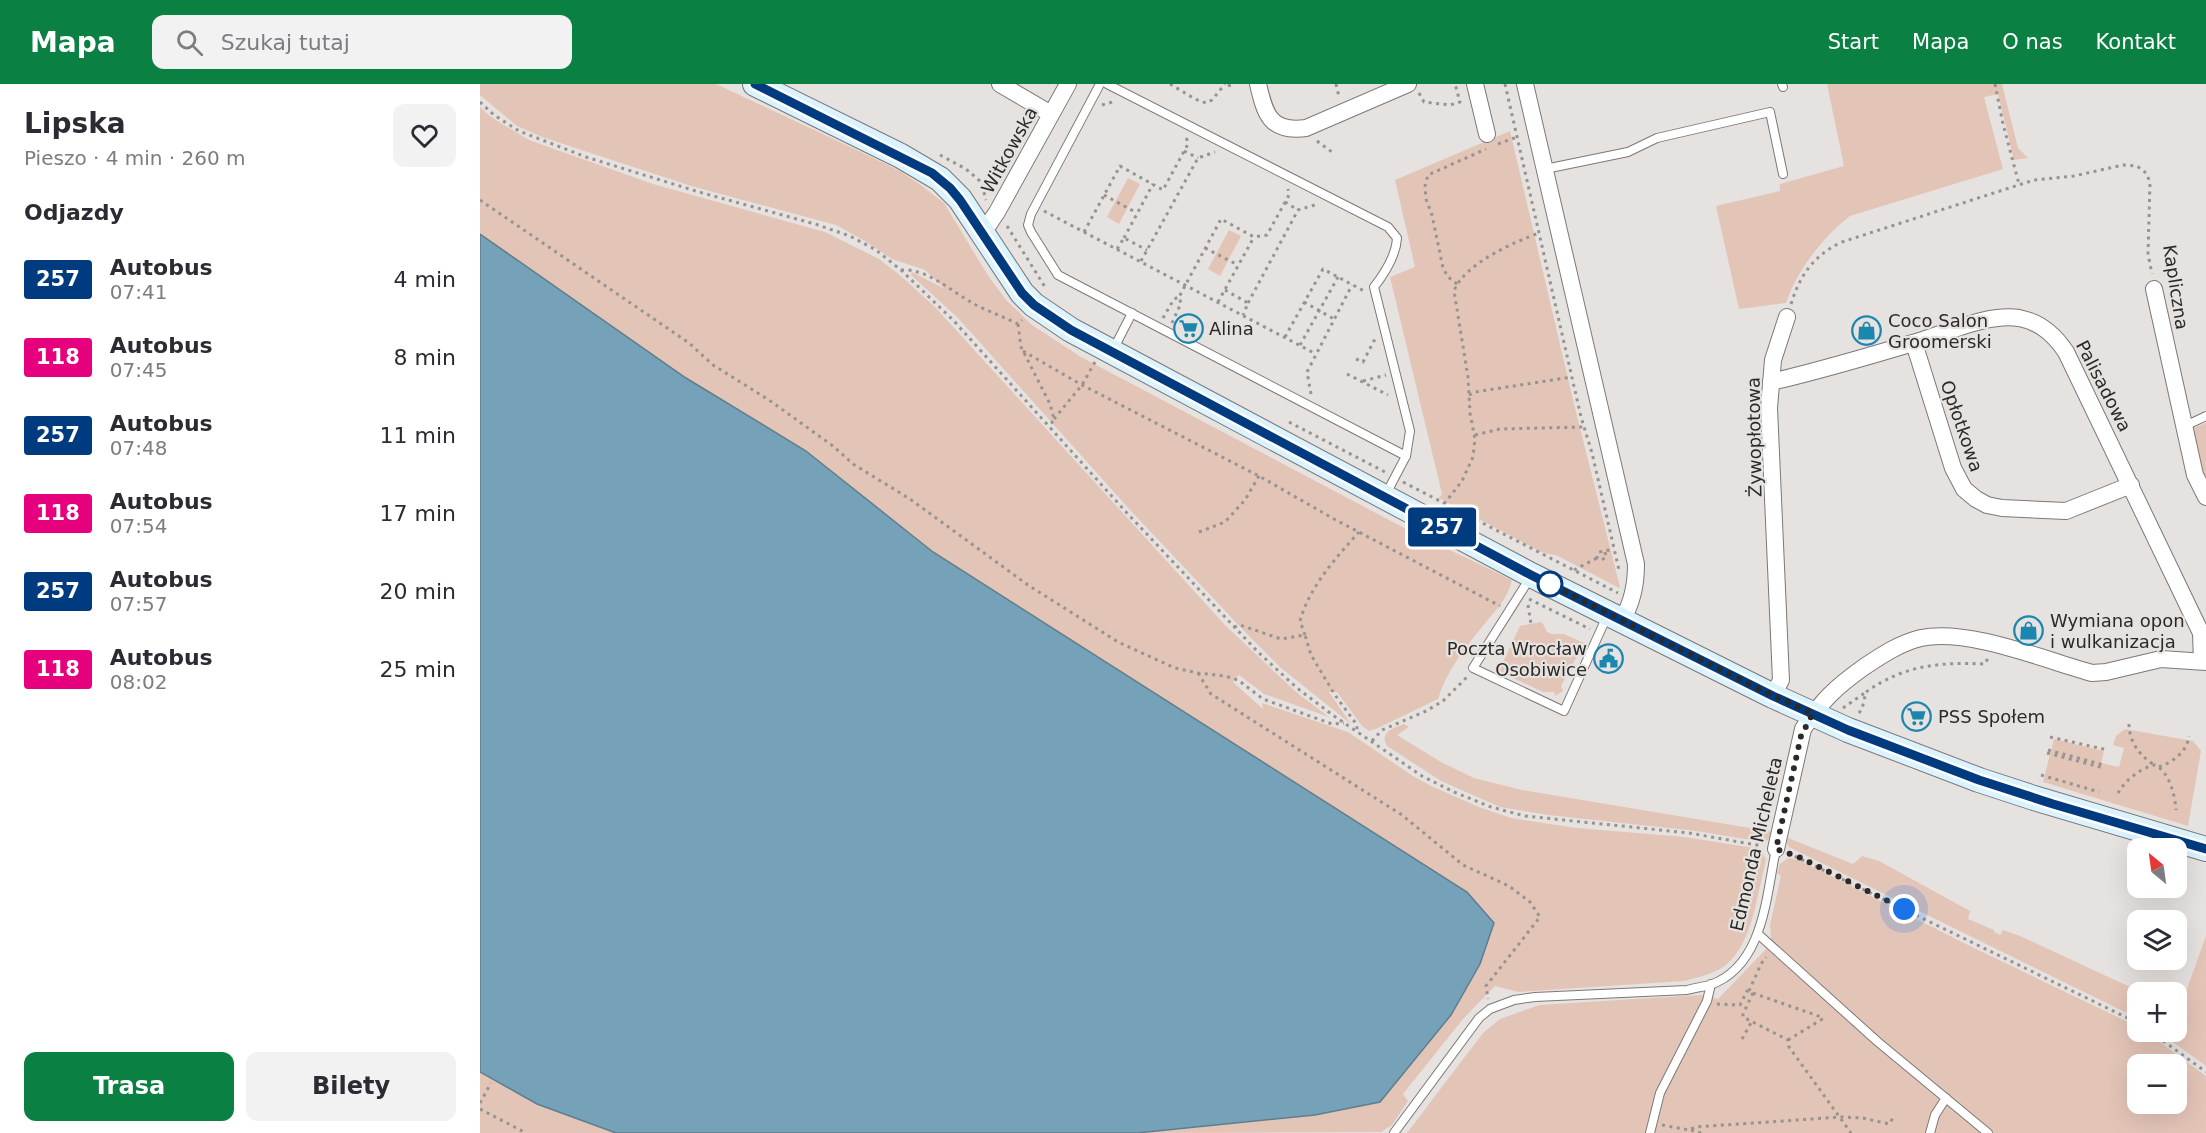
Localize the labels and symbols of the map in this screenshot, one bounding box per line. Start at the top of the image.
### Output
street label: Witkowska [977,103,1041,197]
street label: Kapliczna [2159,243,2193,331]
place label: Coco Salon Groomerski [1888,310,1992,352]
supermarket icon: Alina [1172,312,1204,344]
shop icon: Coco Salon Groomerski [1851,314,1883,346]
place label: Alina [1209,318,1254,339]
street label: Palisadowa [2072,337,2136,435]
street label: Żywopłotowa [1742,377,1766,497]
street label: Opłotkowa [1937,378,1987,474]
line badge: 257 [1408,508,1476,546]
unlabelled marker [1537,571,1563,597]
place label: Wymiana opon i wulkanizacja [2050,610,2185,652]
shop icon: Wymiana opon i wulkanizacja [2013,614,2045,646]
place label: Poczta Wrocław Osobiwice [1447,638,1587,680]
public building icon: Poczta Wrocław Osobiwice [1592,642,1624,674]
supermarket icon: PSS Społem [1901,700,1933,732]
place label: PSS Społem [1938,706,2045,727]
street label: Edmonda Micheleta [1726,755,1786,933]
north arrow [2127,838,2187,898]
your location [1889,894,1919,924]

